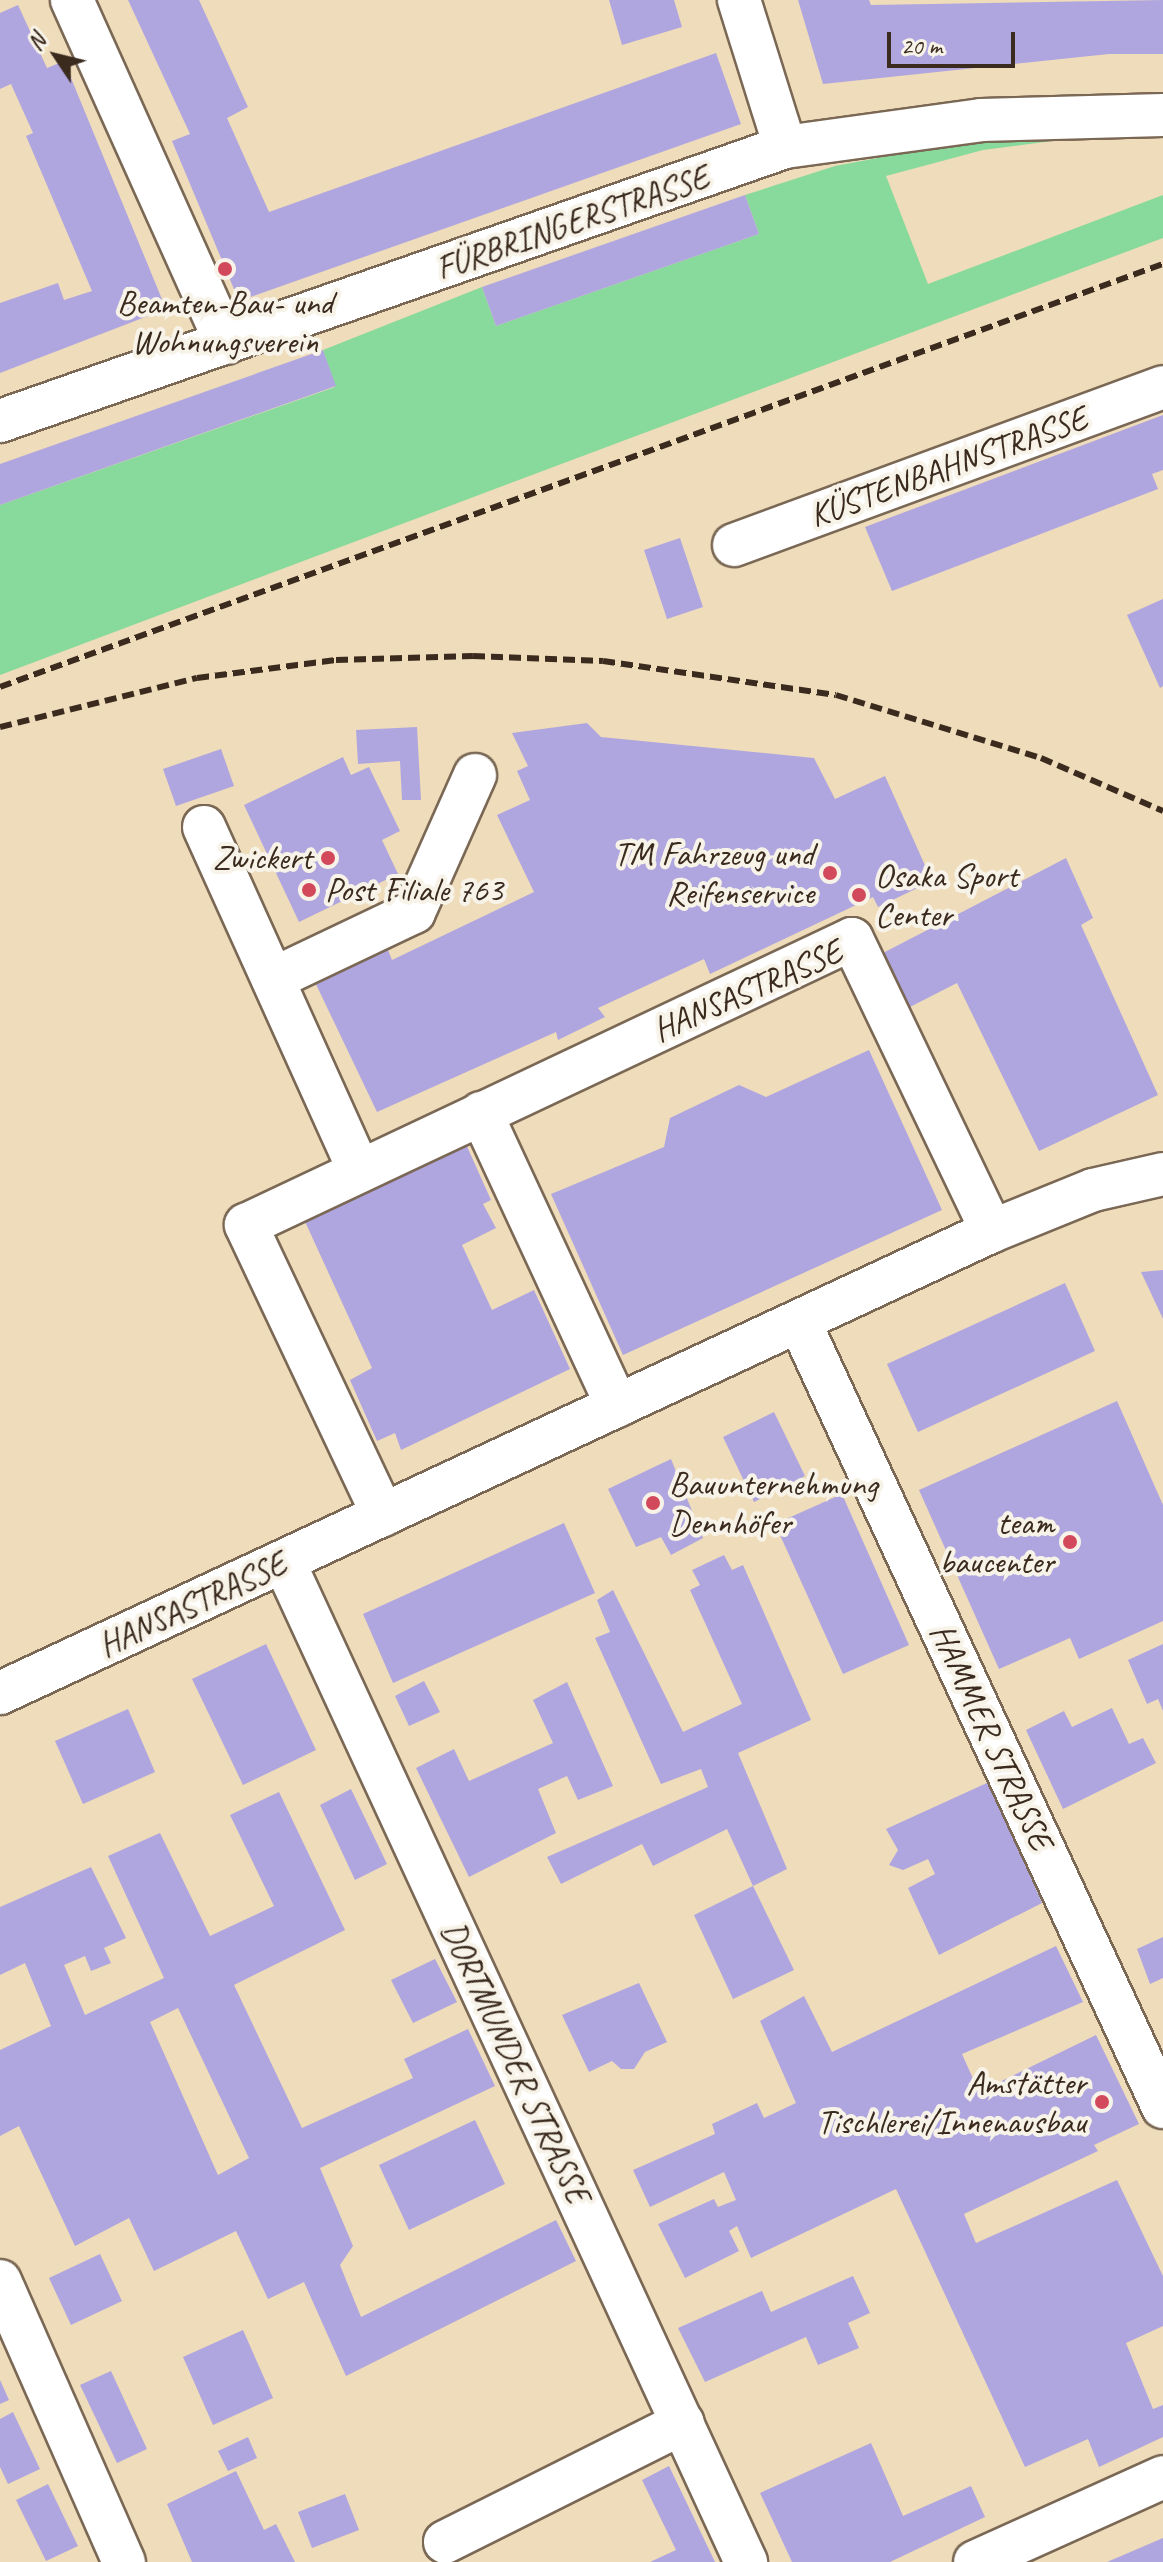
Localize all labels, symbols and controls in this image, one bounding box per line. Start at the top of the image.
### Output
north arrow [16,16,96,96]
scale bar [891,16,1019,66]
text: N [21,29,52,56]
text: 20 m [901,31,942,61]
street label: FÜRBRINGERSTRASSE [430,156,714,288]
marker: Beamten-Bau- und Wohnungsverein [216,260,234,278]
place label: Beamten-Bau- und Wohnungsverein [117,282,333,362]
street label: KÜSTENBAHNSTRASSE [804,397,1092,535]
place label: TM Fahrzeug und Reifenservice [614,833,814,912]
place label: Zwickert [212,838,312,878]
marker: Zwickert [319,849,337,867]
place label: Osaka Sport Center [875,855,1018,934]
marker: TM Fahrzeug und Reifenservice [821,864,839,882]
place label: Post Filiale 763 [325,870,502,910]
marker: Post Filiale 763 [300,881,318,899]
marker: Osaka Sport Center [850,886,868,904]
street label: HANSASTRASSE [646,930,848,1050]
place label: Bauunternehmung Dennhöfer [669,1463,877,1542]
marker: Bauunternehmung Dennhöfer [644,1494,662,1512]
place label: team baucenter [939,1502,1054,1582]
marker: team baucenter [1061,1533,1079,1551]
street label: HANSASTRASSE [91,1543,293,1665]
street label: HAMMER STRASSE [922,1616,1062,1856]
street label: DORTMUNDER STRASSE [433,1914,599,2210]
place label: Amstätter Tischlerei/Innenausbau [817,2062,1086,2142]
marker: Amstätter Tischlerei/Innenausbau [1093,2093,1111,2111]

